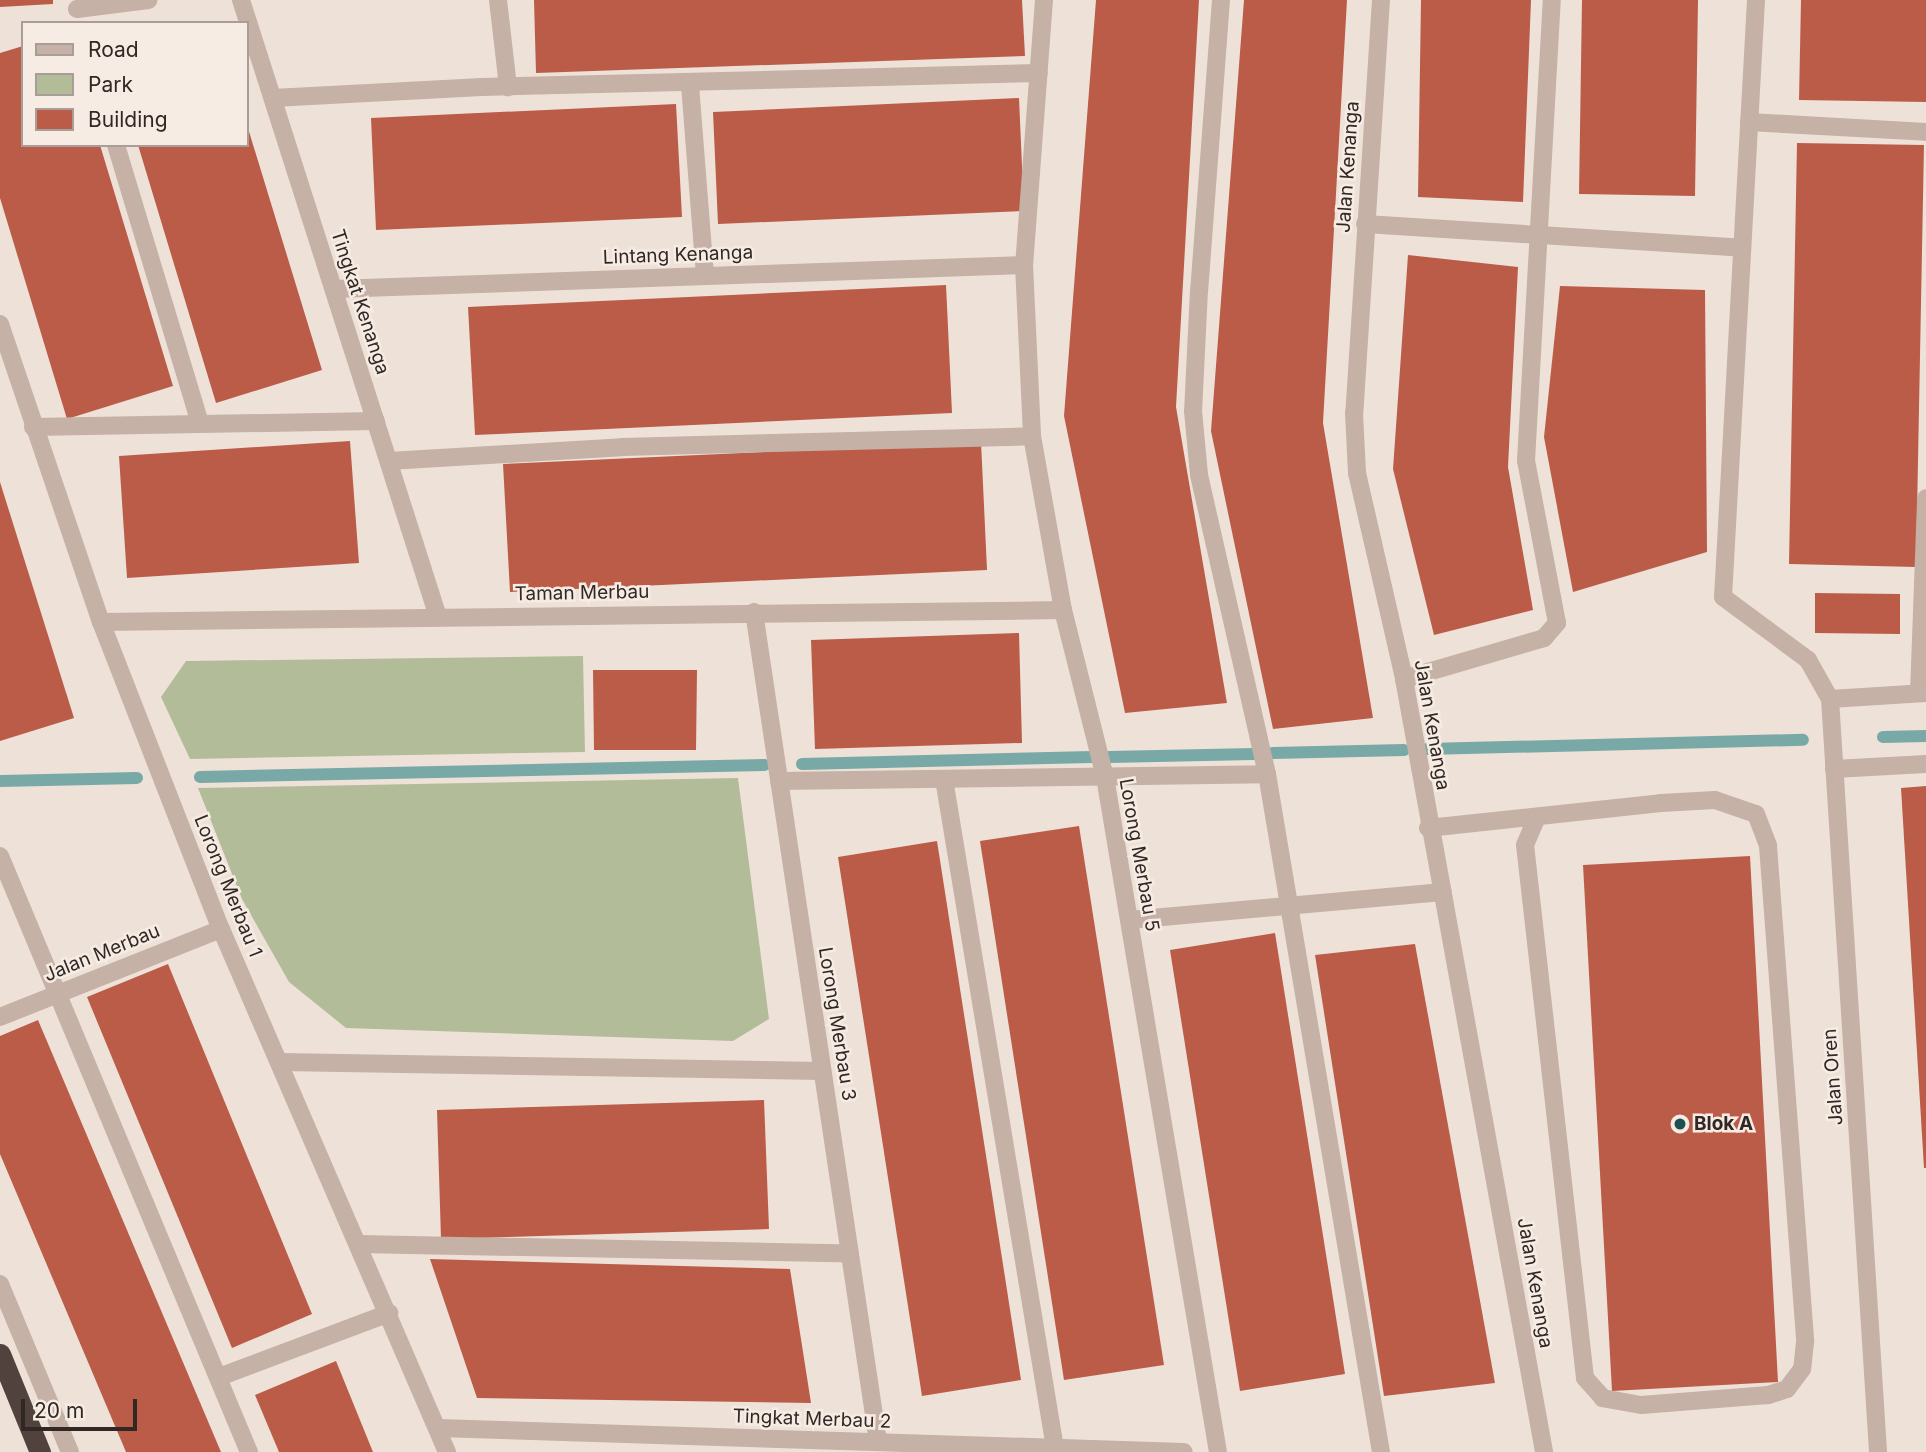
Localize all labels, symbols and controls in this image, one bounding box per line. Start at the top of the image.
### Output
legend [21,21,248,147]
text: Road [88,37,139,62]
text: Park [88,72,133,97]
street label: Jalan Kenanga [1332,100,1364,234]
text: Building [88,107,168,132]
street label: Tingkat Kenanga [326,227,394,377]
street label: Lintang Kenanga [602,241,754,269]
street label: Taman Merbau [514,580,650,606]
street label: Jalan Kenanga [1409,658,1455,792]
street label: Lorong Merbau 5 [1114,777,1164,933]
street label: Lorong Merbau 1 [189,812,267,960]
street label: Jalan Merbau [41,919,163,987]
street label: Lorong Merbau 3 [814,946,860,1102]
street label: Jalan Oren [1818,1028,1848,1126]
place label: Blok A [1694,1113,1753,1135]
marker: Blok A [1672,1116,1688,1132]
street label: Jalan Kenanga [1512,1216,1558,1350]
scale bar [24,1386,140,1430]
text: 20 m [34,1398,84,1423]
street label: Tingkat Merbau 2 [732,1405,892,1433]

